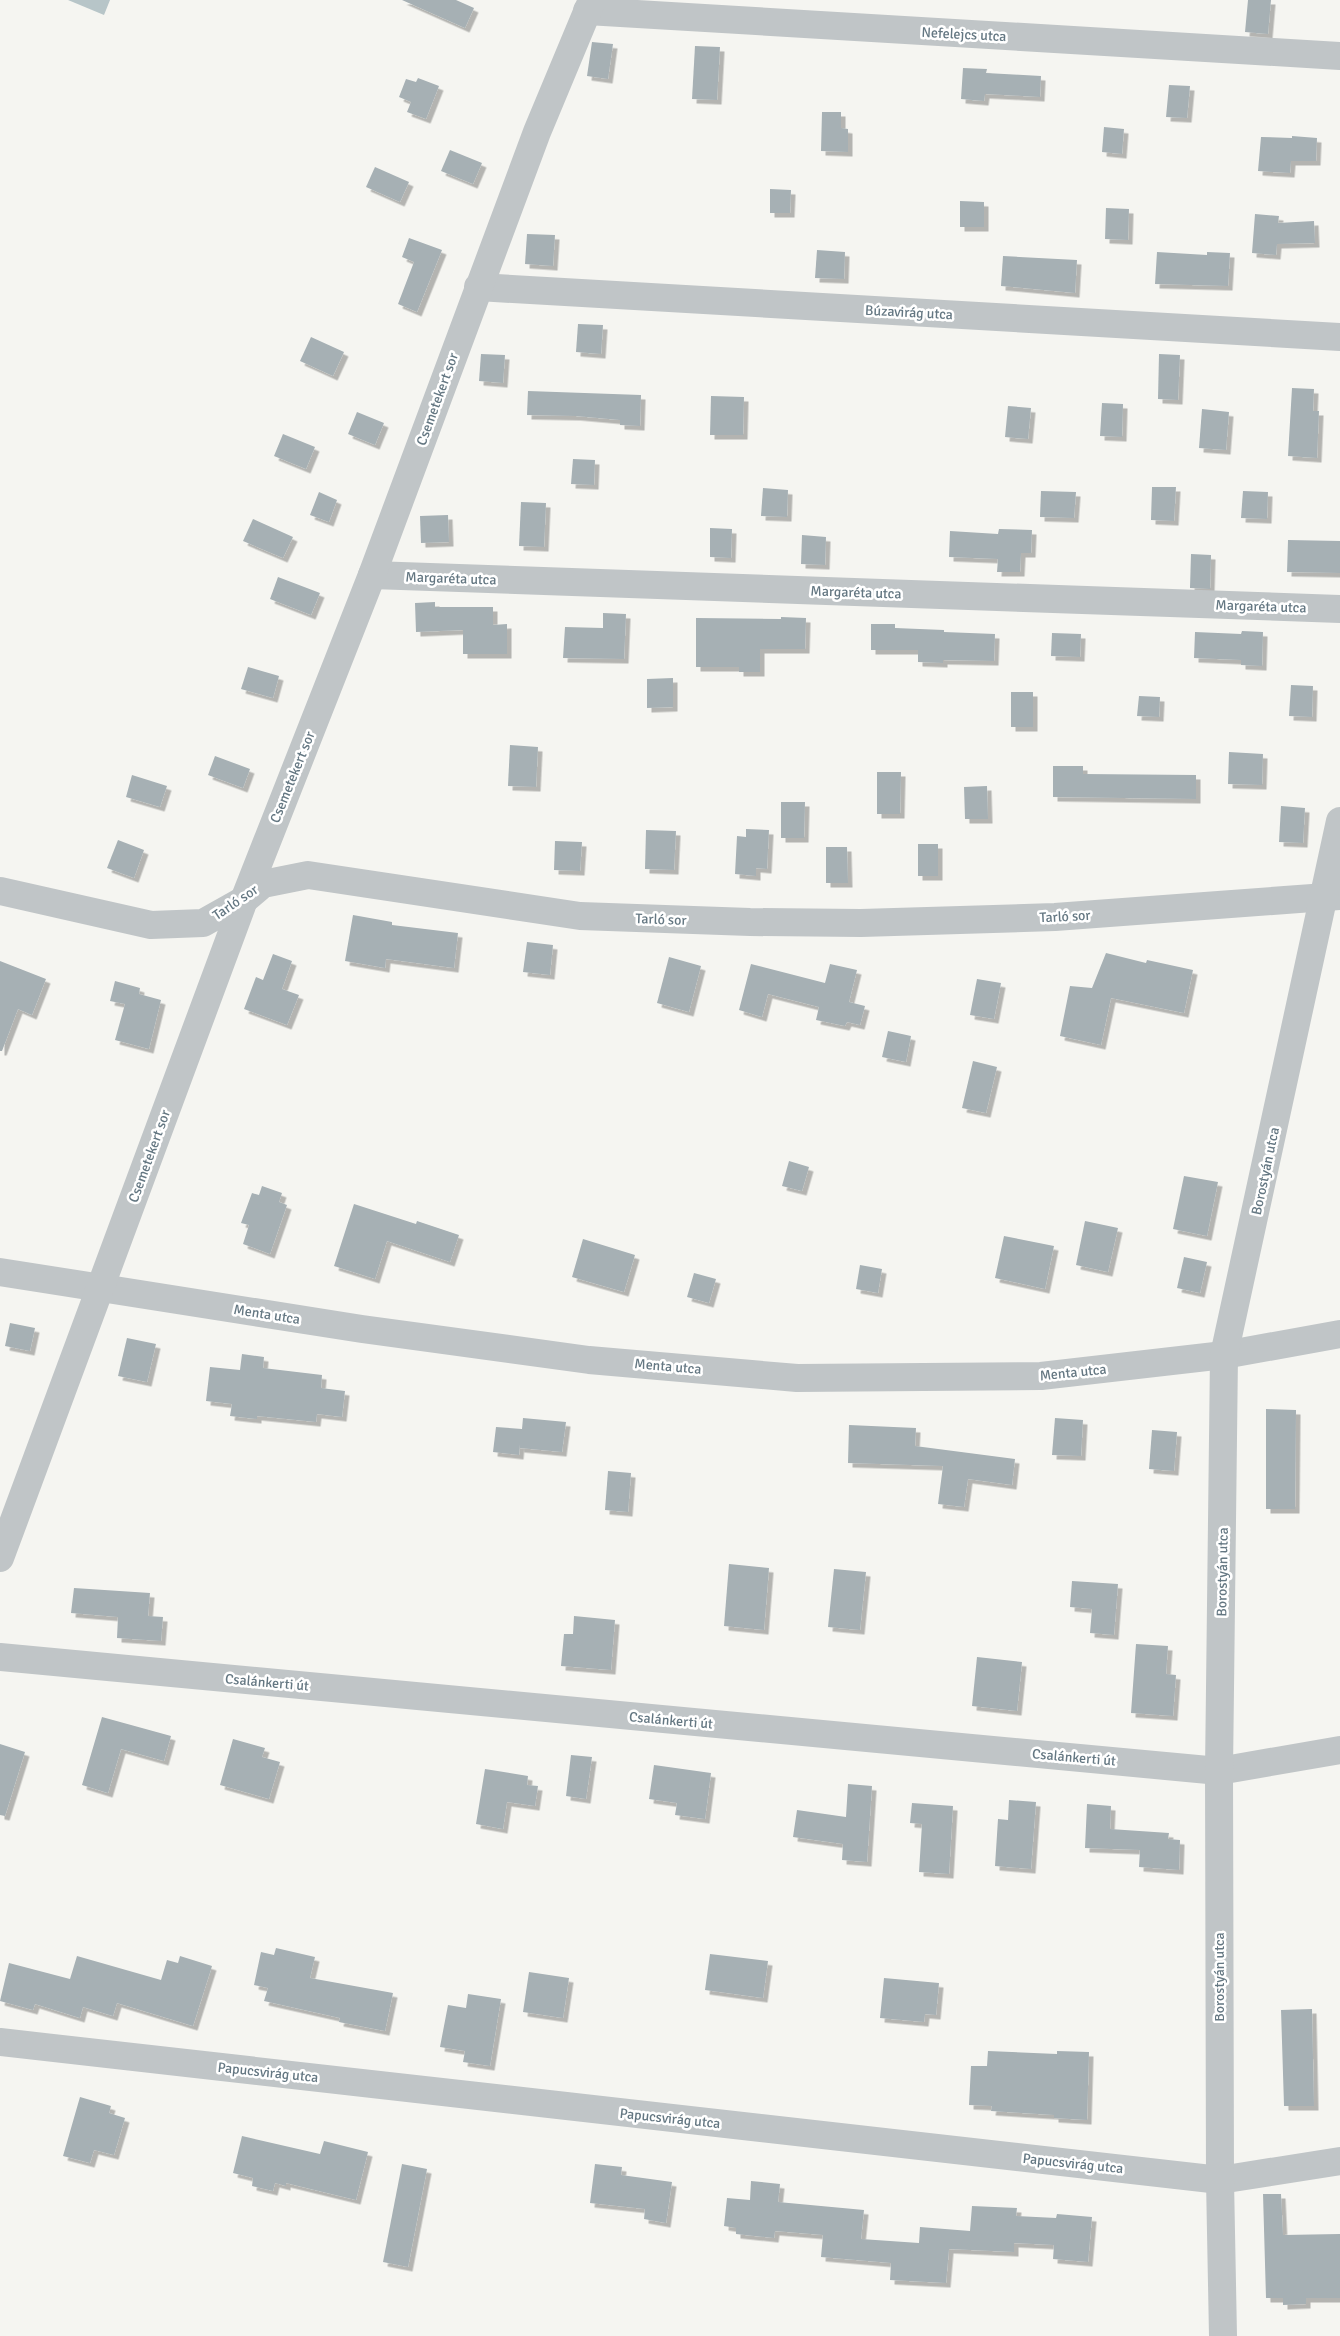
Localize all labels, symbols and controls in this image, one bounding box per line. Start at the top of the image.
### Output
street label: Nefelejcs utca [921,24,1007,45]
street label: Búzavirág utca [865,302,953,323]
street label: Csemetekert sor [413,350,462,448]
street label: Margaréta utca [405,568,497,589]
street label: Margaréta utca [810,582,902,603]
street label: Margaréta utca [1215,596,1307,617]
street label: Csemetekert sor [266,728,319,825]
street label: Tarló sor [209,881,262,924]
street label: Tarló sor [1039,907,1092,926]
street label: Tarló sor [635,910,688,929]
street label: Csemetekert sor [125,1107,174,1205]
street label: Borostyán utca [1248,1126,1283,1217]
street label: Menta utca [232,1301,301,1328]
street label: Menta utca [634,1355,702,1378]
street label: Menta utca [1039,1361,1107,1384]
street label: Borostyán utca [1213,1527,1232,1617]
street label: Csalánkerti út [224,1670,310,1695]
street label: Csalánkerti út [628,1708,714,1733]
street label: Csalánkerti út [1031,1745,1117,1770]
street label: Borostyán utca [1211,1932,1228,2022]
street label: Papucsvirág utca [217,2059,319,2086]
street label: Papucsvirág utca [619,2105,721,2132]
street label: Papucsvirág utca [1022,2150,1124,2177]

